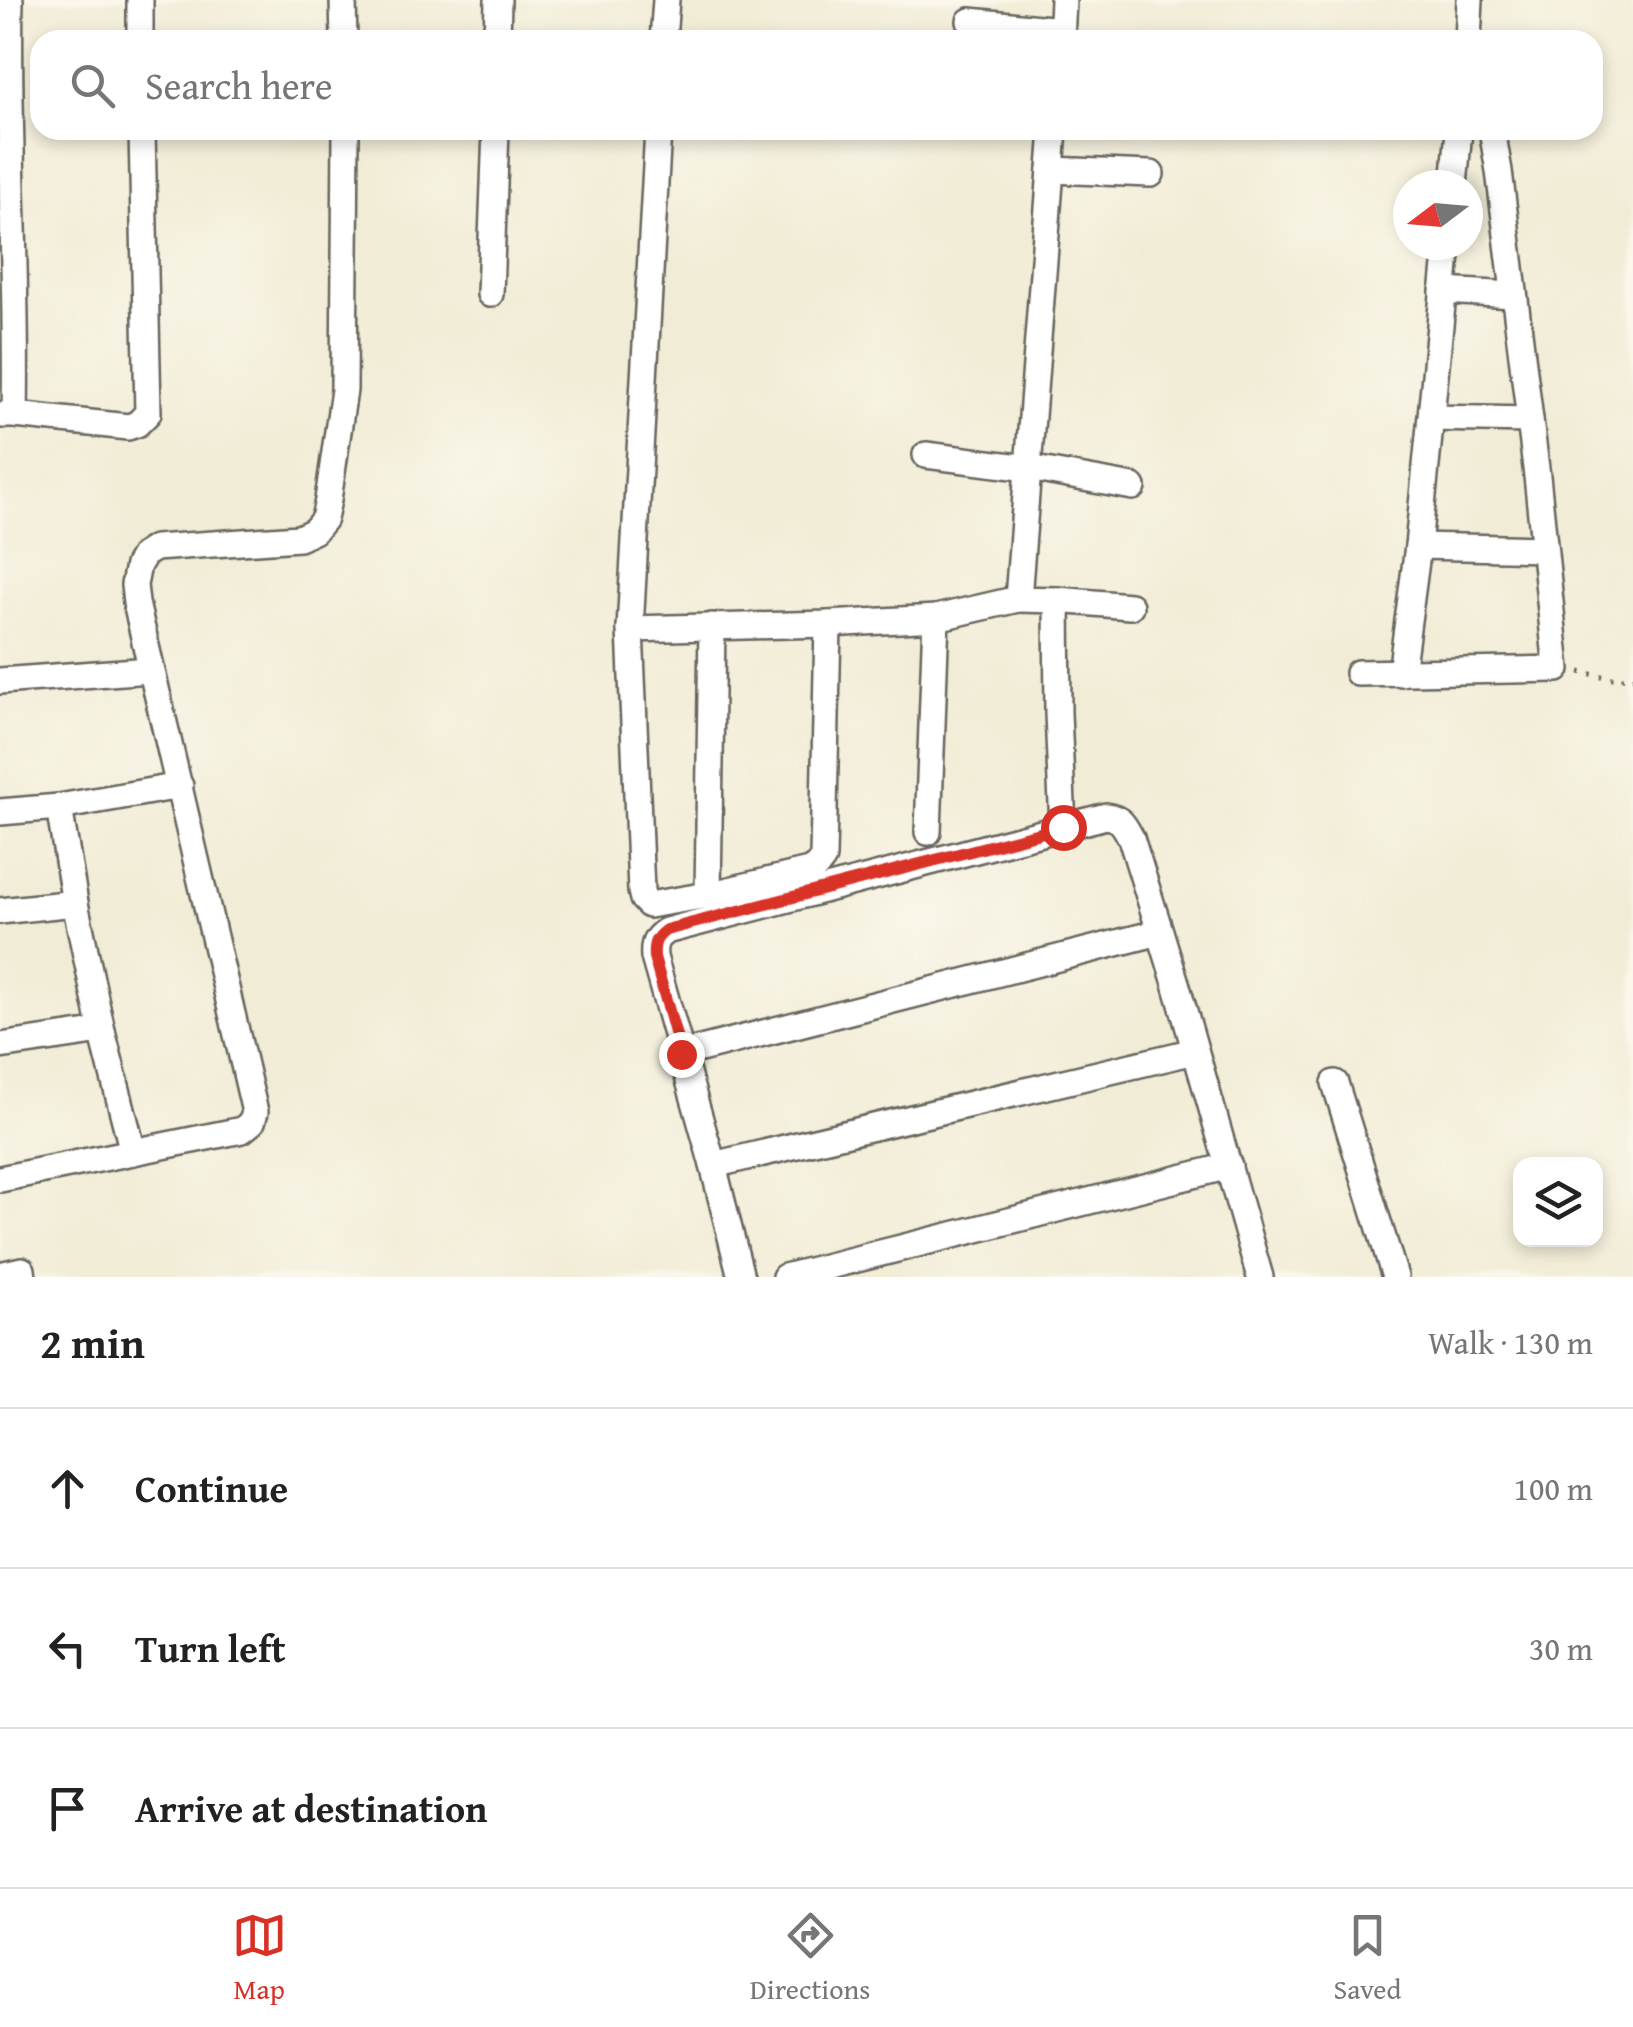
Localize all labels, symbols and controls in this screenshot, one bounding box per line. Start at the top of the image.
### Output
search box [30,30,1603,140]
text: Search here [145,57,333,113]
icon: search [65,58,120,113]
north arrow [1393,170,1483,260]
route start [1041,805,1087,851]
route end [659,1032,705,1078]
map controls [1513,1157,1603,1247]
button: layers [1513,1157,1603,1247]
text: 2 min [40,1312,145,1373]
text: Walk · 130 m [1428,1319,1593,1366]
text: Continue [135,1460,288,1516]
icon: ahead [40,1461,95,1516]
text: 100 m [1514,1465,1593,1512]
text: Turn left [135,1620,286,1676]
icon: left [40,1621,95,1676]
text: 30 m [1529,1625,1593,1672]
text: Arrive at destination [135,1780,488,1836]
icon: arrive [40,1781,95,1836]
tab: Map [232,1908,287,2009]
tab: Directions [750,1908,870,2009]
tab: Saved [1334,1908,1401,2009]

